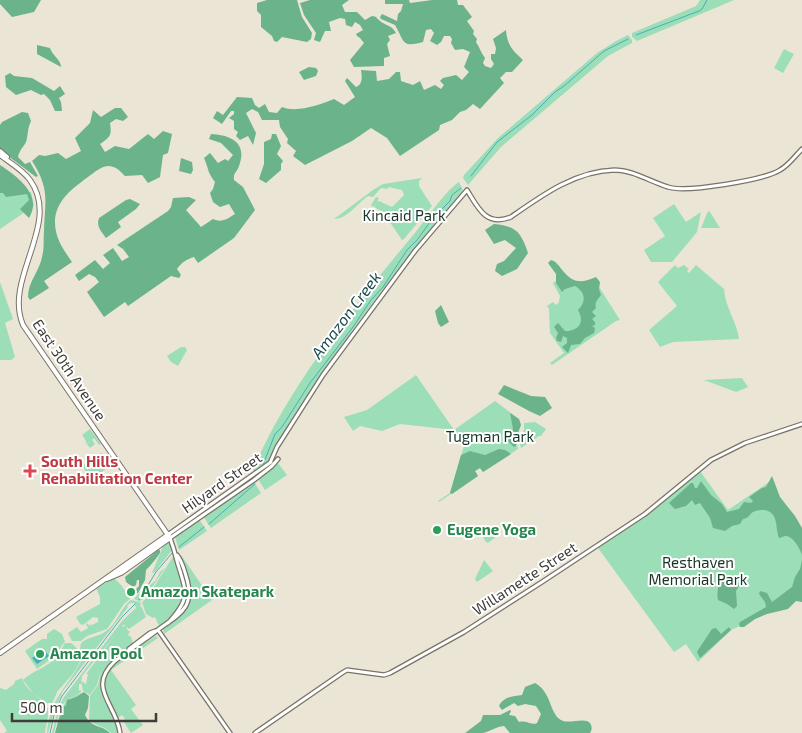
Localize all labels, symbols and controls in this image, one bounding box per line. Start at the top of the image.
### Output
park label: Kincaid Park [362,206,446,224]
water label: Amazon Creek [306,268,384,363]
street label: East 30th Avenue [29,315,110,424]
park label: Tugman Park [446,427,535,445]
street label: Hilyard Street [178,448,265,516]
place label: South Hills Rehabilitation Center [41,452,193,487]
marker: South Hills Rehabilitation Center [23,464,37,478]
place label: Eugene Yoga [447,520,536,538]
marker: Eugene Yoga [431,524,443,536]
street label: Willamette Street [469,538,580,619]
park label: Resthaven Memorial Park [649,553,748,588]
place label: Amazon Skatepark [141,582,275,600]
marker: Amazon Skatepark [125,586,137,598]
place label: Amazon Pool [50,644,142,662]
marker: Amazon Pool [34,648,46,660]
scale bar [12,690,156,722]
text: 500 m [20,698,63,716]

